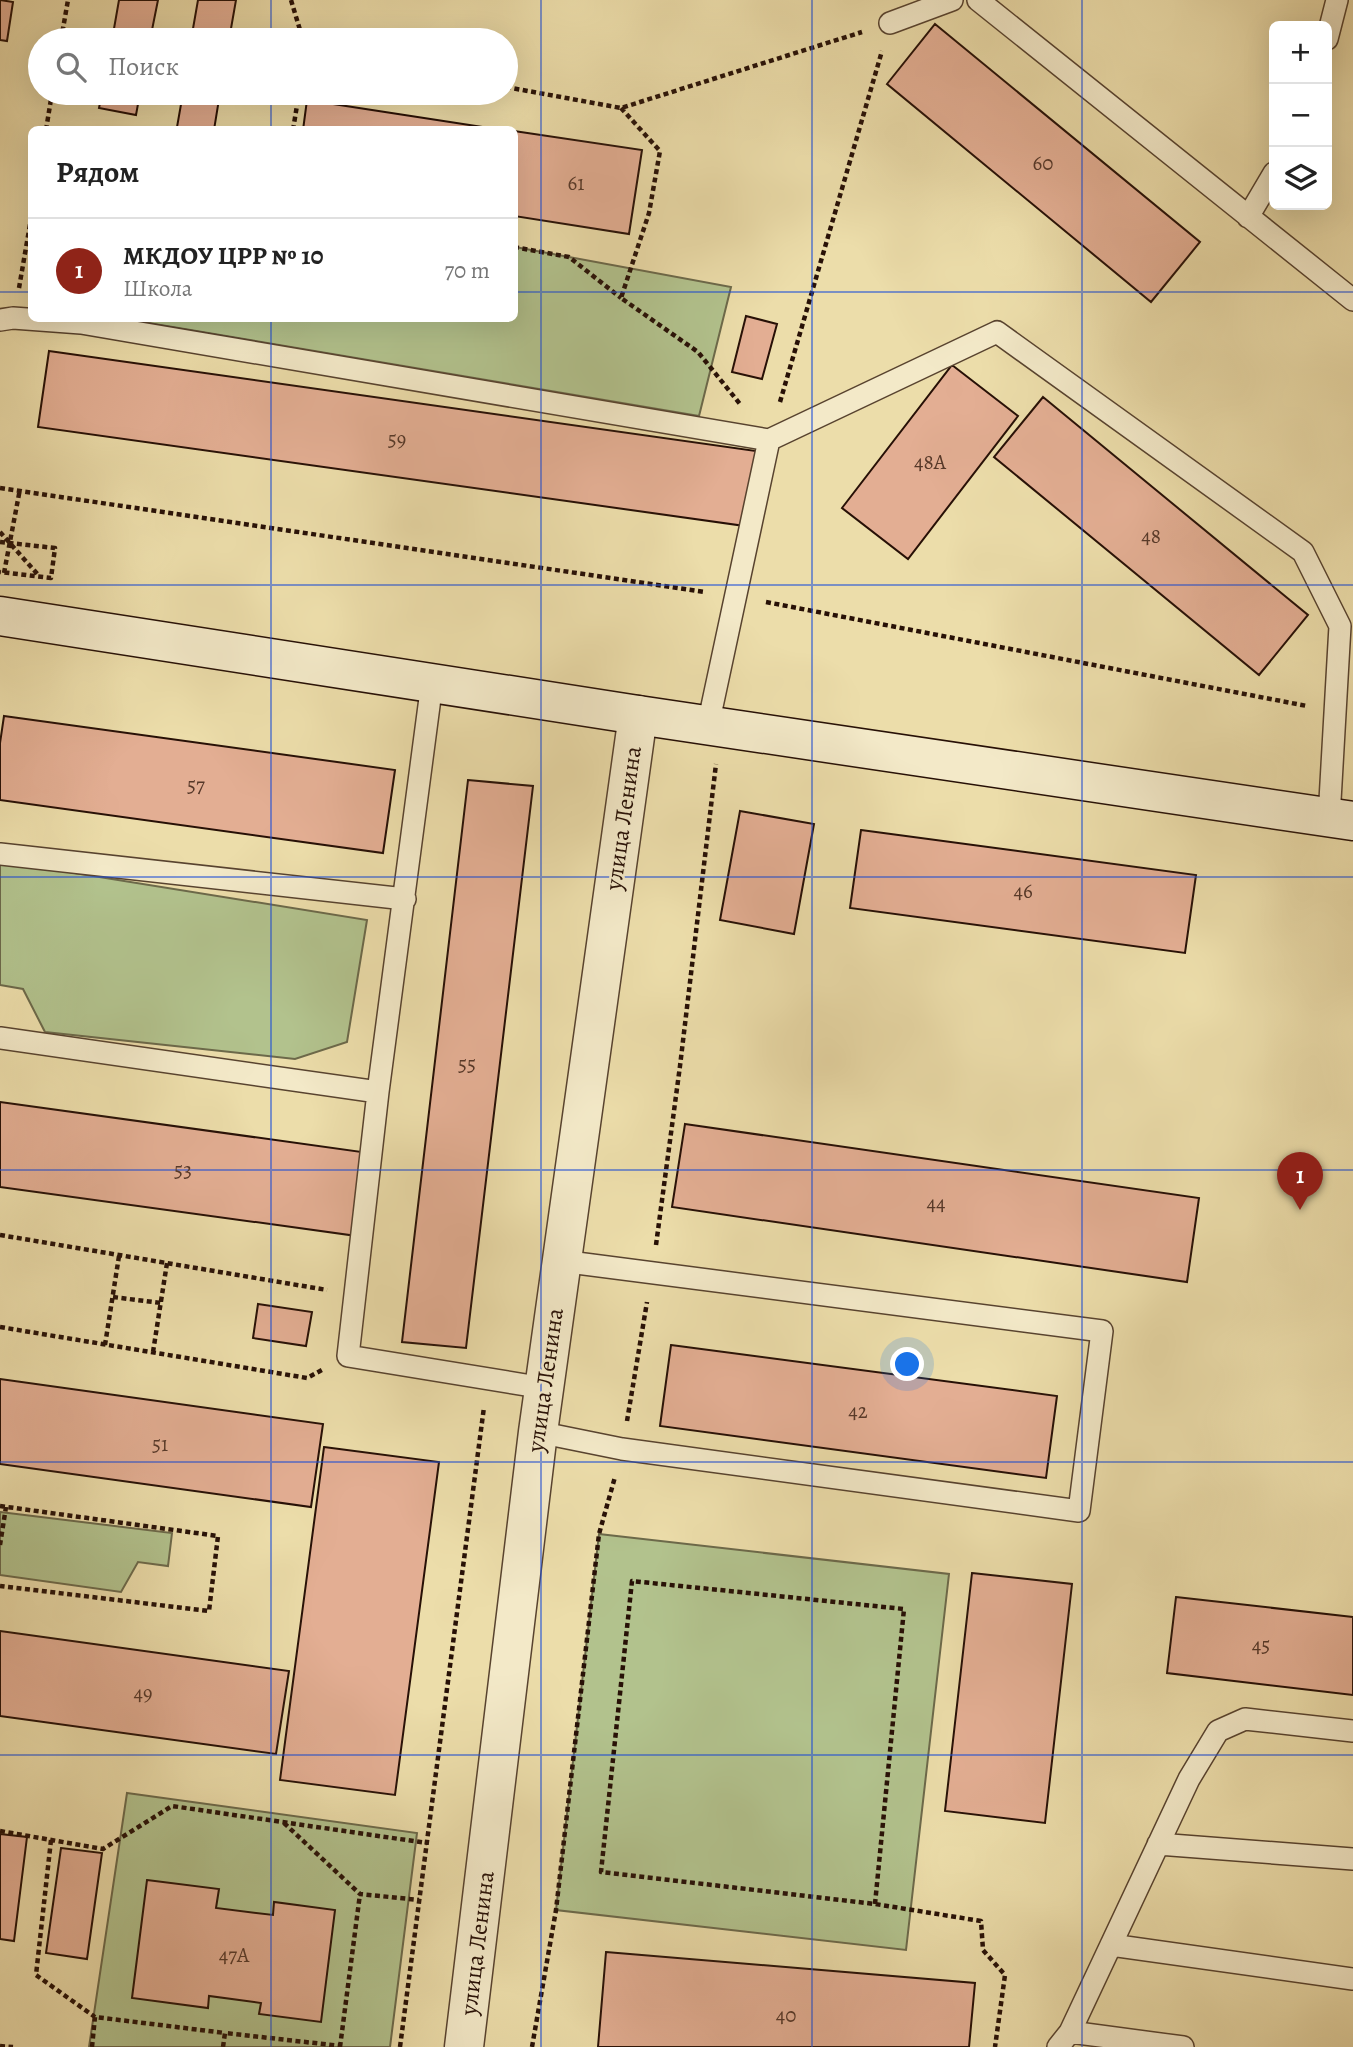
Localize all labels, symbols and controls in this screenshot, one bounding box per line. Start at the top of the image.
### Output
map controls [1269,21,1332,210]
button: + [1269,21,1332,84]
search box [28,28,518,105]
icon: search [52,48,90,86]
text: Поиск [108,49,179,84]
button: − [1269,84,1332,147]
button: layers [1269,147,1332,210]
house number: 60 [1033,149,1053,177]
text: Рядом [56,152,139,192]
house number: 61 [568,169,584,197]
text: МКДОУ ЦРР № 10 [123,238,324,273]
text: 1 [75,255,83,286]
text: 70 m [444,255,490,286]
text: Школа [123,273,192,304]
house number: 59 [388,425,406,453]
house number: 48А [914,448,947,476]
house number: 48 [1141,522,1161,550]
street label: улица Ленина [597,744,649,893]
house number: 57 [187,771,205,799]
house number: 46 [1013,877,1033,905]
house number: 55 [458,1050,476,1078]
pin: 1 [1277,1152,1323,1210]
house number: 53 [174,1156,192,1184]
house number: 44 [926,1189,946,1217]
street label: улица Ленина [519,1306,571,1455]
your location [890,1347,924,1381]
house number: 42 [848,1397,868,1425]
house number: 51 [152,1430,168,1458]
house number: 45 [1252,1631,1270,1659]
house number: 49 [133,1679,153,1707]
street label: улица Ленина [452,1869,502,2018]
house number: 47А [219,1941,250,1969]
house number: 40 [776,2001,796,2029]

